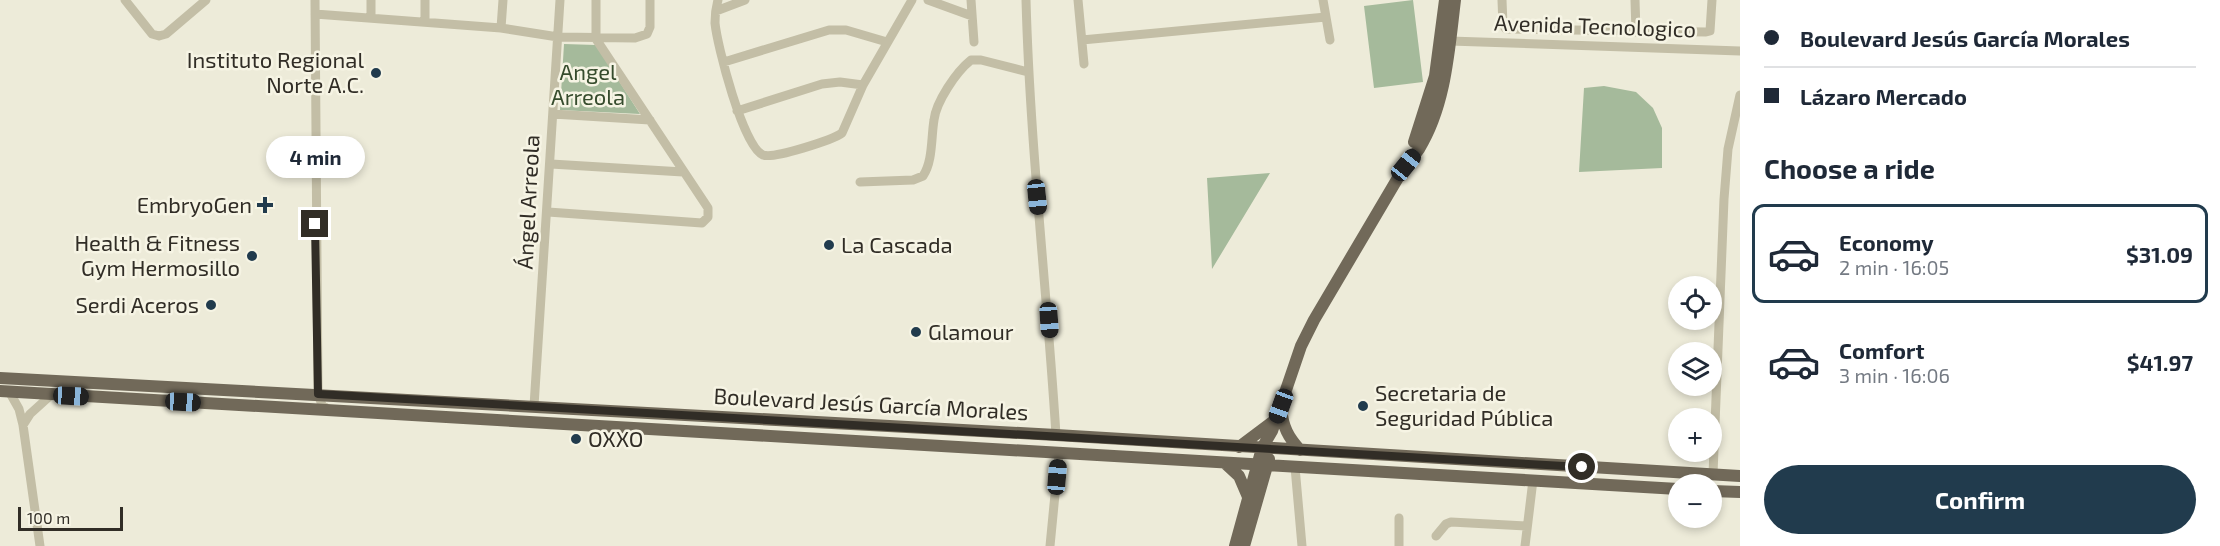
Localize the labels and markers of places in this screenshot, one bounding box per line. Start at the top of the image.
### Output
place label: Instituto Regional Norte A.C. [187,46,364,97]
marker: Instituto Regional Norte A.C. [369,66,383,80]
place label: EmbryoGen [137,191,252,217]
marker: EmbryoGen [256,196,274,214]
place label: Health & Fitness Gym Hermosillo [74,229,240,280]
place label: La Cascada [841,231,953,257]
marker: La Cascada [822,238,836,252]
marker: Health & Fitness Gym Hermosillo [245,249,259,263]
place label: Serdi Aceros [76,291,199,317]
marker: Serdi Aceros [204,298,218,312]
place label: Glamour [928,318,1014,344]
marker: Glamour [909,325,923,339]
place label: Secretaria de Seguridad Pública [1375,379,1553,430]
marker: Secretaria de Seguridad Pública [1356,399,1370,413]
place label: OXXO [588,425,643,451]
marker: OXXO [569,432,583,446]

